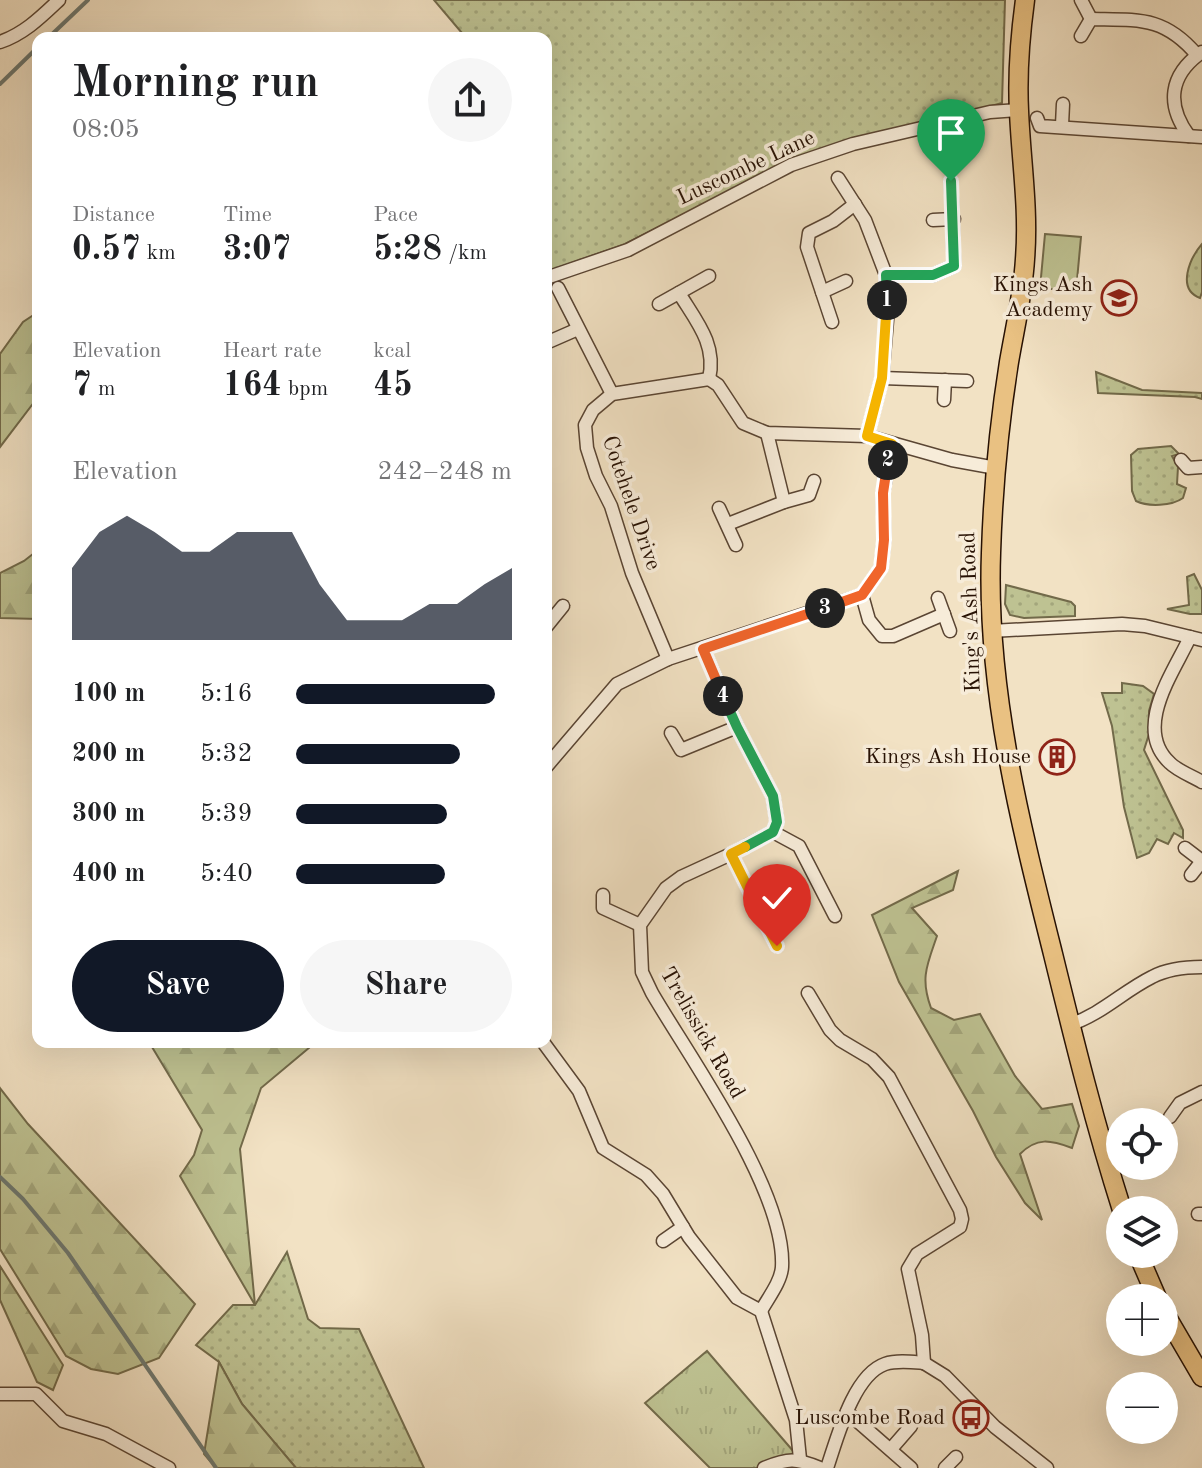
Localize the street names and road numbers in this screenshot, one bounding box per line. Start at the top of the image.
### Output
street label: Luscombe Lane [674,127,818,209]
street label: Cotehele Drive [598,433,664,573]
street label: King's Ash Road [957,531,985,693]
street label: Trelissick Road [655,963,749,1103]

